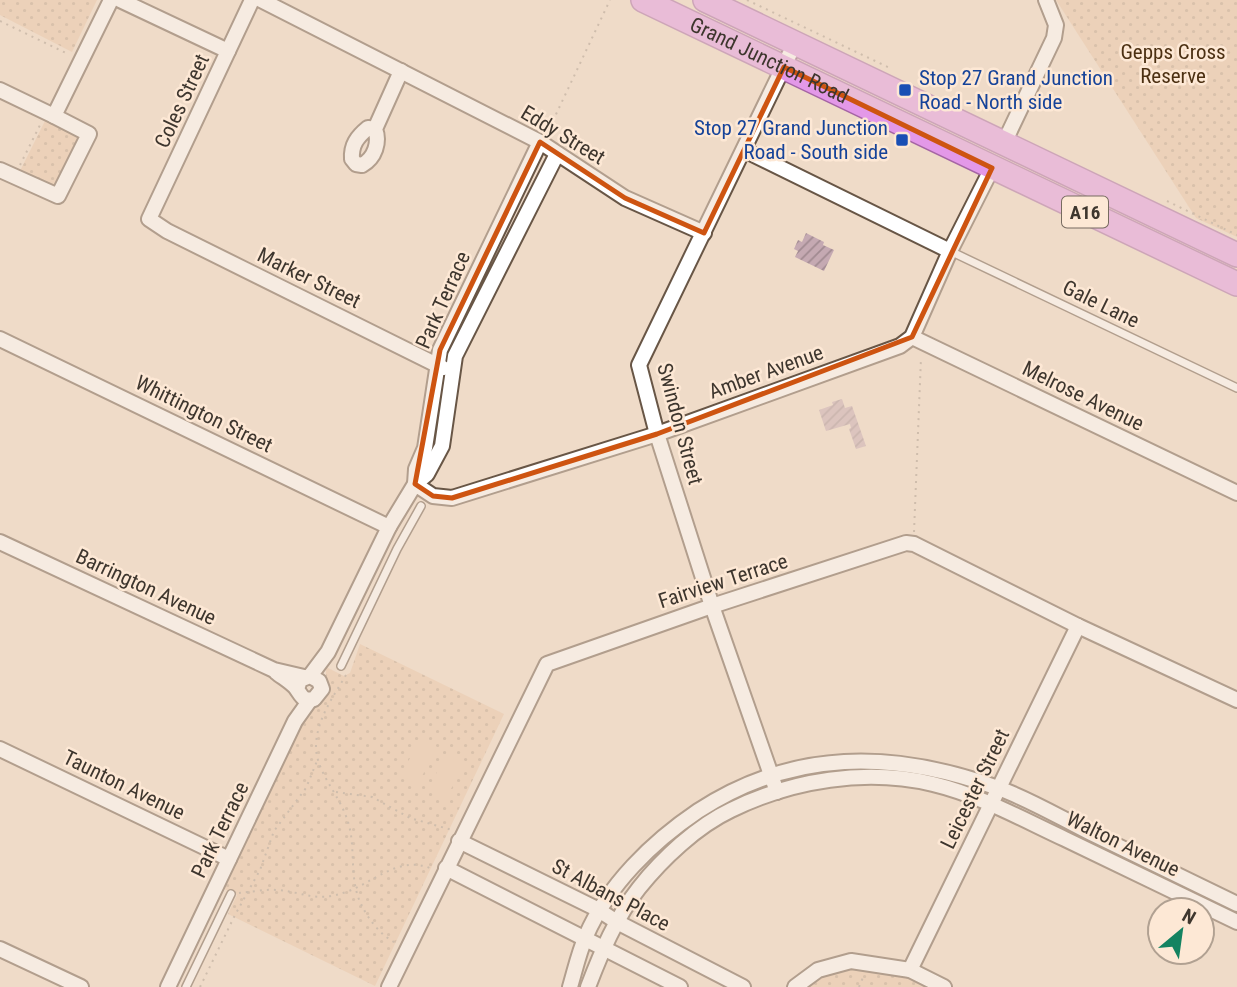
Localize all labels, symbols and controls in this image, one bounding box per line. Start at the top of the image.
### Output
street label: Grand Junction Road [686,12,852,108]
park label: Gepps Cross Reserve [1120,40,1226,88]
street label: Coles Street [150,50,214,152]
place label: Stop 27 Grand Junction Road - North side [919,66,1113,114]
marker: Stop 27 Grand Junction Road - North side [897,82,913,98]
street label: Eddy Street [517,101,609,169]
place label: Stop 27 Grand Junction Road - South side [694,116,888,164]
marker: Stop 27 Grand Junction Road - South side [894,132,910,148]
road number: A16 [1062,196,1108,228]
street label: Marker Street [253,243,365,313]
street label: Park Terrace [411,248,475,352]
street label: Gale Lane [1059,275,1143,333]
street label: Amber Avenue [706,340,827,404]
street label: Melrose Avenue [1018,356,1148,436]
street label: Swindon Street [652,361,708,487]
street label: Whittington Street [132,370,276,458]
street label: Barrington Avenue [72,544,220,630]
street label: Fairview Terrace [655,549,791,613]
street label: Leicester Street [936,725,1014,853]
street label: Taunton Avenue [59,745,189,825]
street label: Park Terrace [187,778,254,882]
street label: Walton Avenue [1063,806,1183,882]
street label: St Albans Place [548,854,674,936]
north arrow [1146,896,1216,966]
text: N [1178,904,1200,929]

